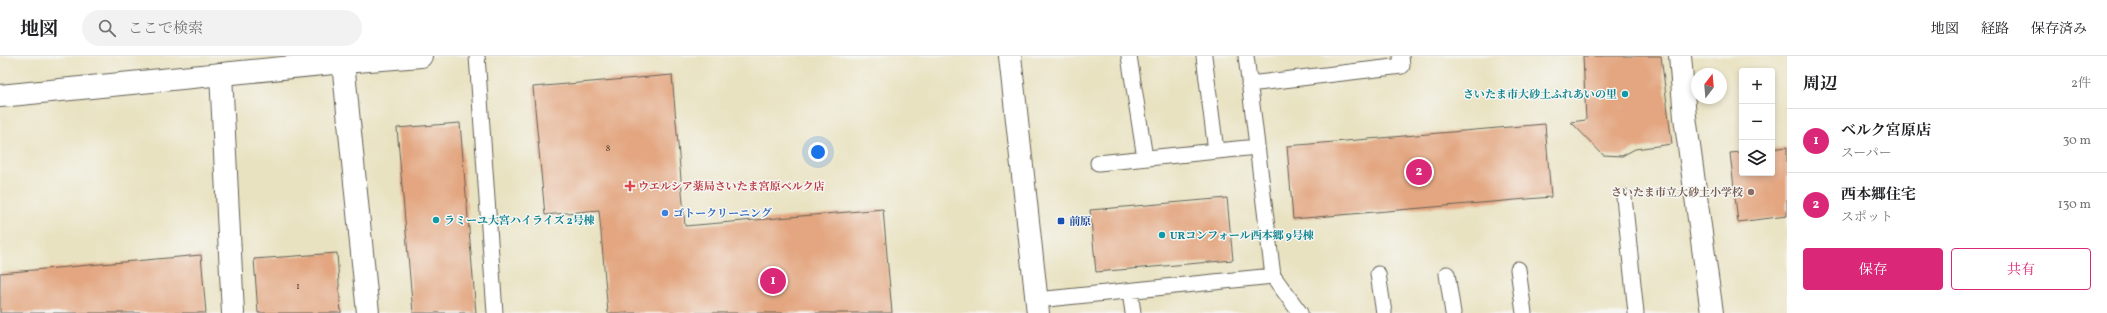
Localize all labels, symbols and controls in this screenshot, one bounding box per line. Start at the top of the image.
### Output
search box [82,10,362,46]
text: 地図 [20,17,58,43]
icon: search [96,17,118,39]
text: ここで検索 [128,19,203,40]
text: 地図 [1931,20,1959,39]
text: 経路 [1981,20,2009,39]
text: 保存済み [2031,20,2087,39]
north arrow [1691,68,1727,104]
map controls [1739,68,1775,176]
button: + [1739,68,1775,104]
text: 周辺 [1803,73,1837,96]
text: 2件 [2071,75,2091,93]
place label: さいたま市大砂土ふれあいの里 [1463,88,1617,103]
marker: さいたま市大砂土ふれあいの里 [1620,89,1630,99]
button: − [1739,104,1775,140]
text: ベルク宮原店 [1841,121,1931,142]
text: 1 [1813,132,1819,150]
text: 30 m [2063,132,2091,150]
button: layers [1739,140,1775,176]
house number: 8 [606,142,611,155]
your location [808,142,828,162]
text: スーパー [1841,145,1892,163]
pin: 2 [1406,157,1432,187]
place label: ウエルシア薬局さいたま宮原ベルク店 [638,180,825,195]
marker: ウエルシア薬局さいたま宮原ベルク店 [625,181,635,191]
text: 西本郷住宅 [1841,185,1916,206]
place label: さいたま市立大砂土小学校 [1611,186,1743,201]
marker: さいたま市立大砂土小学校 [1746,187,1756,197]
text: 2 [1813,196,1819,214]
text: 130 m [2058,196,2091,214]
place label: ゴトークリーニング [673,207,772,222]
marker: ゴトークリーニング [660,208,670,218]
text: スポット [1841,209,1893,227]
place label: ラミーユ大宮ハイライズ 2号棟 [444,214,594,229]
marker: ラミーユ大宮ハイライズ 2号棟 [431,215,441,225]
place label: 前原 [1069,215,1091,230]
marker: 前原 [1056,216,1066,226]
place label: URコンフォール西本郷 9号棟 [1170,229,1314,244]
marker: URコンフォール西本郷 9号棟 [1157,230,1167,240]
button: 保存 [1803,248,1943,290]
button: 共有 [1951,248,2091,290]
pin: 1 [760,266,786,296]
house number: 1 [296,280,300,293]

